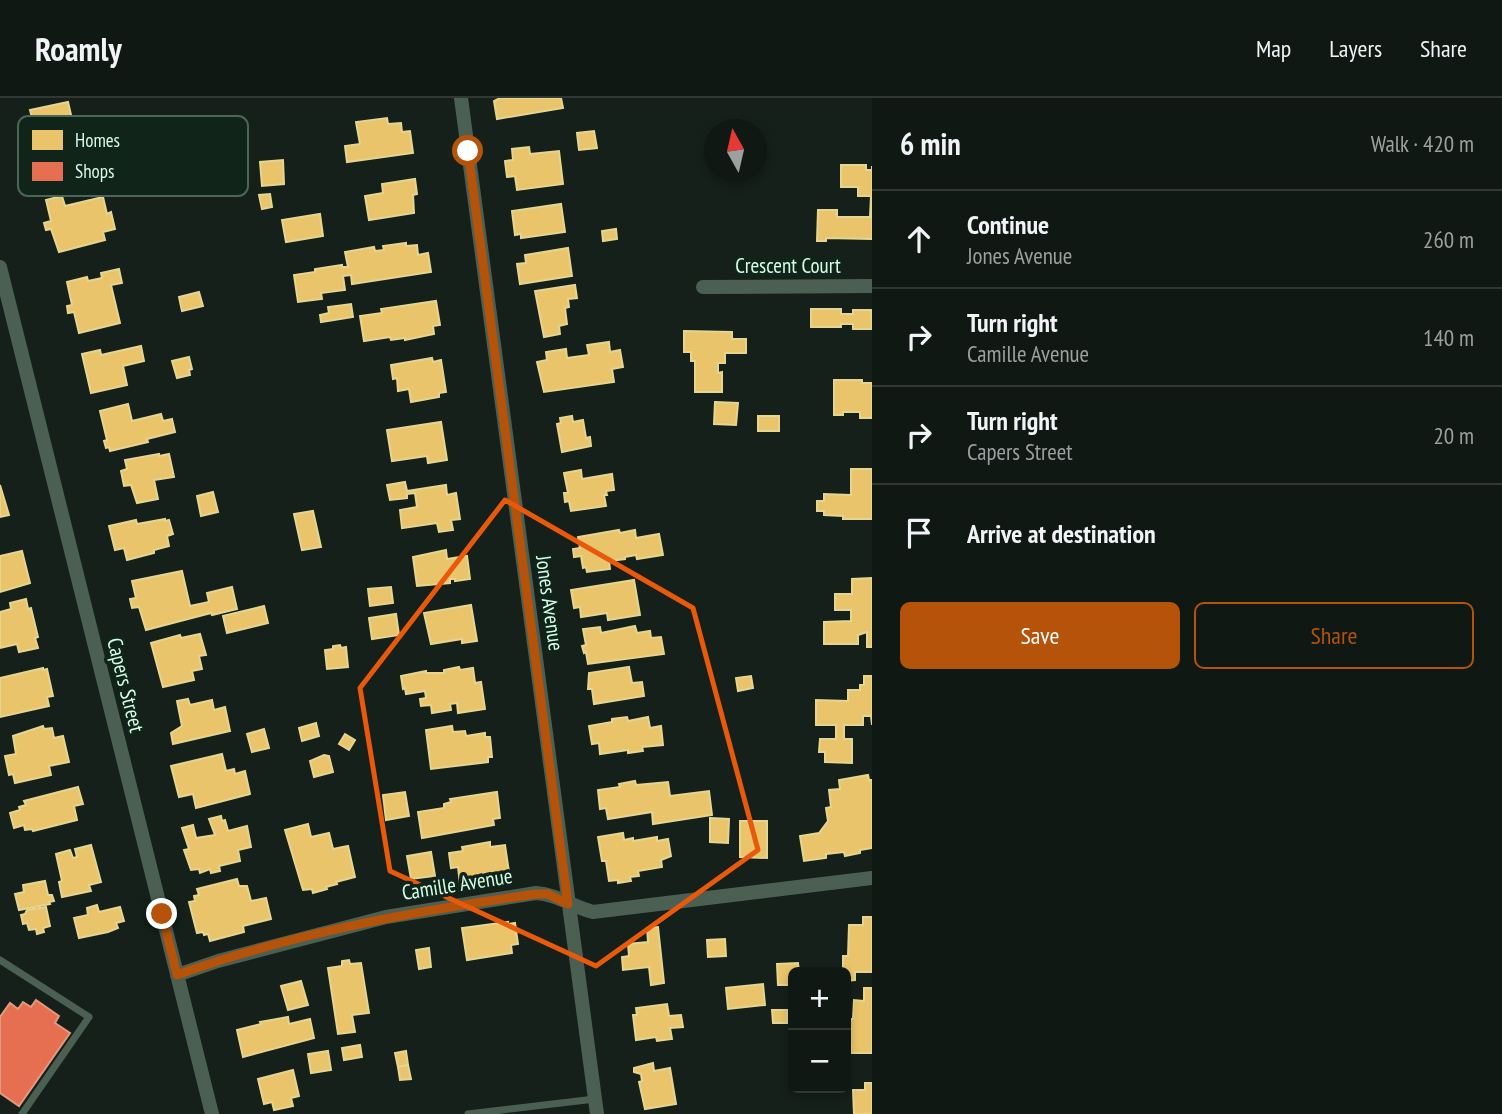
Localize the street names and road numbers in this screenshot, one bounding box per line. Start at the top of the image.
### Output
street label: Crescent Court [735,252,841,279]
street label: Jones Avenue [530,553,570,652]
street label: Capers Street [101,635,151,735]
street label: Camille Avenue [400,862,514,906]

